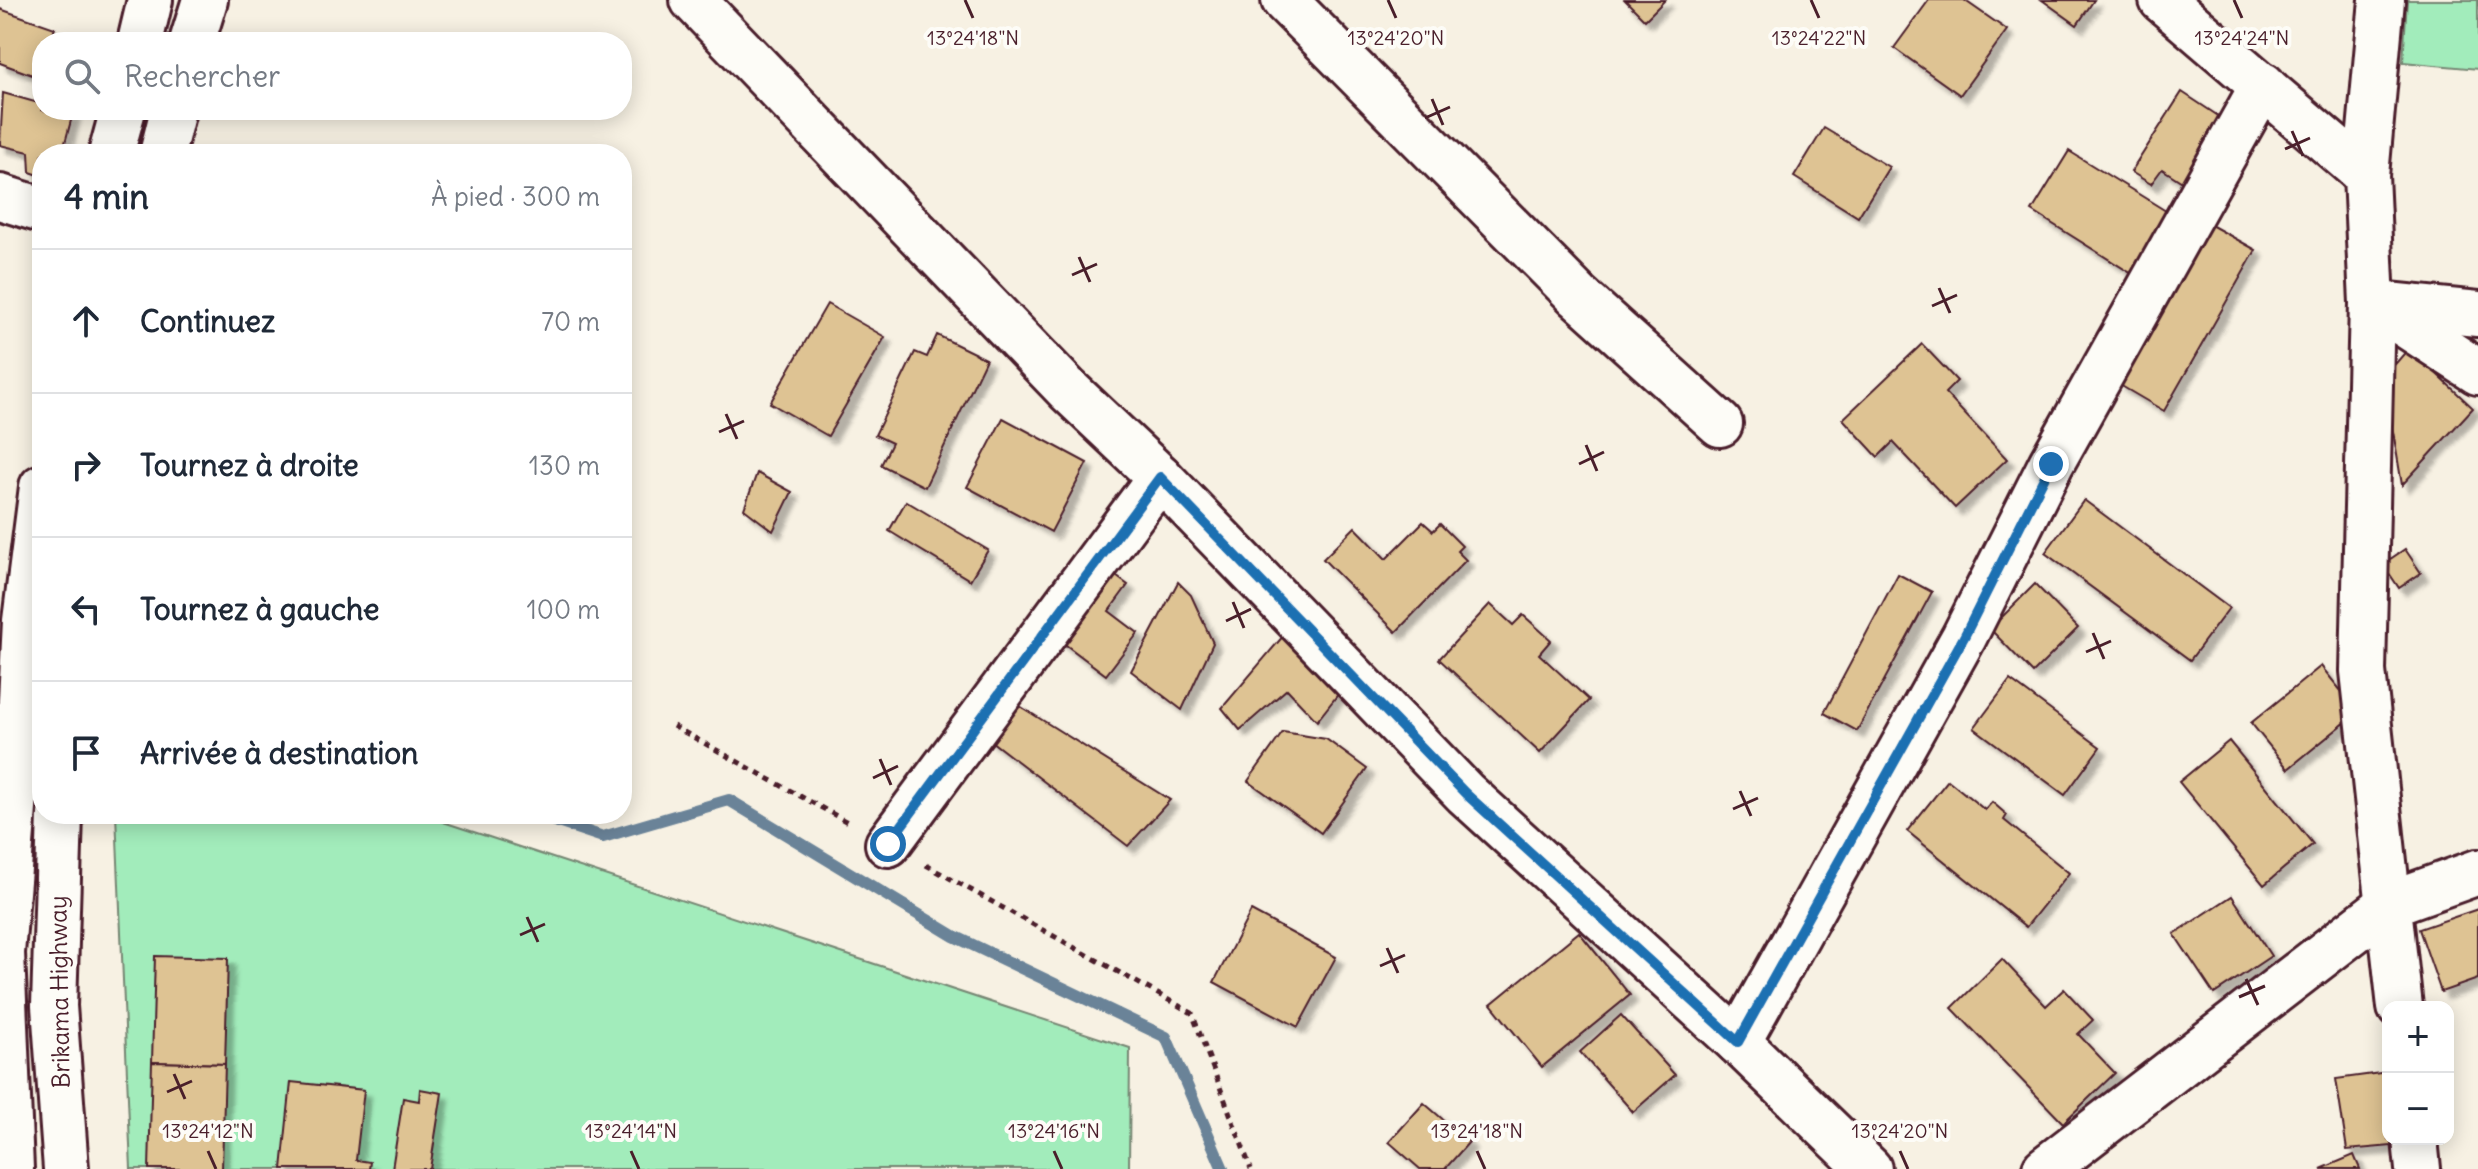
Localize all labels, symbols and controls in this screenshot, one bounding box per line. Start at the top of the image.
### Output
text: 13°24'18"N [927,25,1019,50]
text: 13°24'20"N [1348,25,1444,50]
text: 13°24'22"N [1772,25,1866,50]
text: 13°24'24"N [2195,25,2289,50]
search box [32,32,632,120]
icon: search [60,54,104,98]
text: Rechercher [124,57,280,95]
text: 4 min [64,175,149,218]
text: À pied · 300 m [431,180,600,213]
icon: ahead [64,299,108,343]
text: Continuez [140,302,275,340]
text: 70 m [541,305,600,338]
icon: right [64,443,108,487]
text: Tournez à droite [140,446,359,484]
route end [2033,446,2069,482]
text: 130 m [529,449,600,482]
icon: left [64,587,108,631]
text: Tournez à gauche [140,590,380,628]
text: 100 m [526,593,600,626]
icon: arrive [64,731,108,775]
text: Arrivée à destination [140,734,418,772]
route start [870,826,906,862]
street label: Brikama Highway [42,895,76,1089]
map controls [2382,1001,2454,1145]
button: + [2382,1001,2454,1073]
button: − [2382,1073,2454,1145]
text: 13°24'12"N [162,1118,254,1143]
text: 13°24'14"N [585,1118,677,1143]
text: 13°24'16"N [1008,1118,1100,1143]
text: 13°24'18"N [1431,1118,1523,1143]
text: 13°24'20"N [1852,1118,1948,1143]

